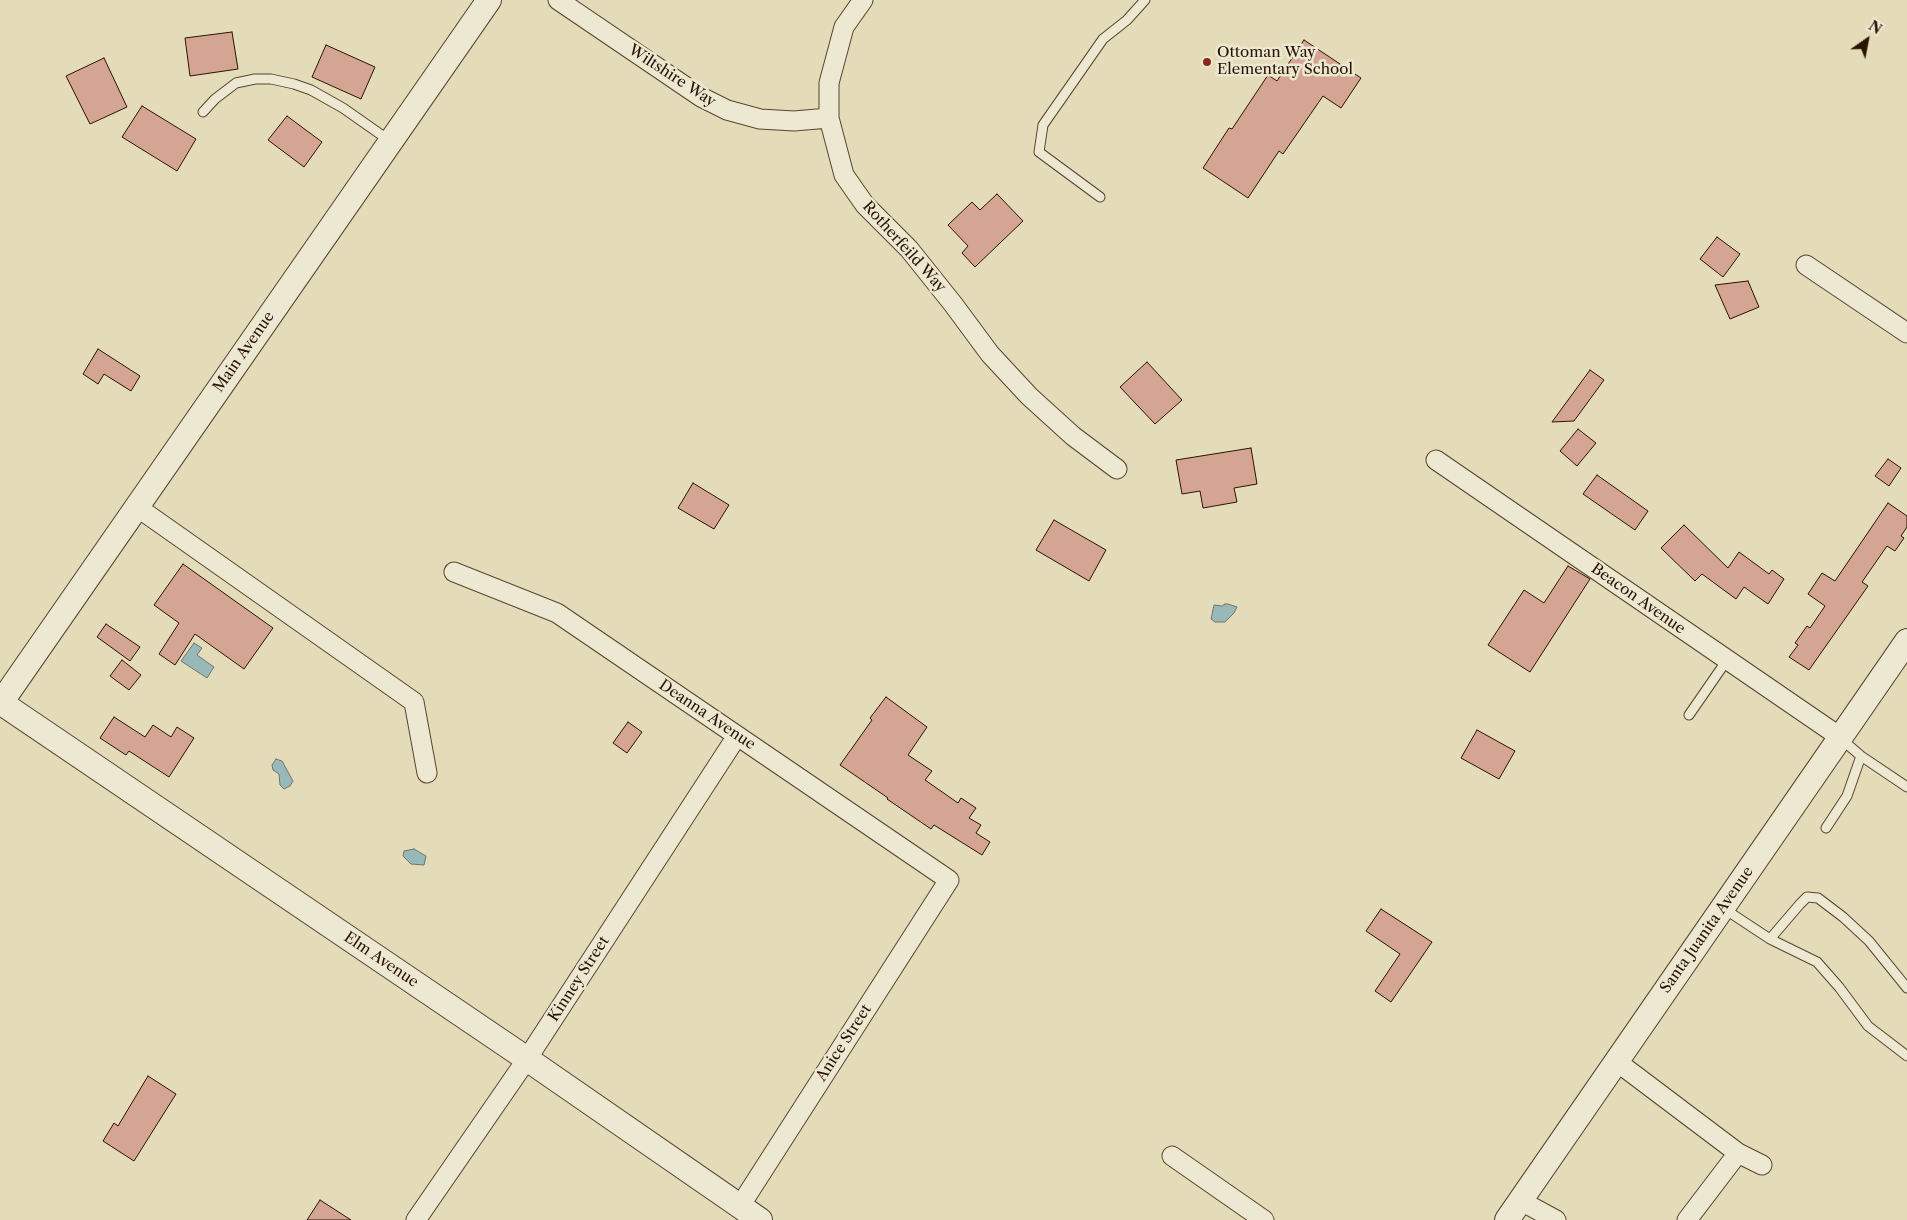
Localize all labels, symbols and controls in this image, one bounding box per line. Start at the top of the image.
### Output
north arrow [1842,15,1892,65]
text: N [1865,17,1885,38]
street label: Wiltshire Way [625,41,719,111]
place label: Ottoman Way Elementary School [1217,44,1353,79]
marker: Ottoman Way Elementary School [1201,56,1213,68]
street label: Rotherfeild Way [858,198,950,296]
street label: Main Avenue [210,308,278,396]
street label: Beacon Avenue [1588,560,1688,638]
street label: Deanna Avenue [655,676,759,754]
street label: Santa Juanita Avenue [1657,863,1757,997]
street label: Elm Avenue [340,928,422,992]
street label: Kinney Street [545,933,613,1025]
street label: Anice Street [813,1001,875,1085]

